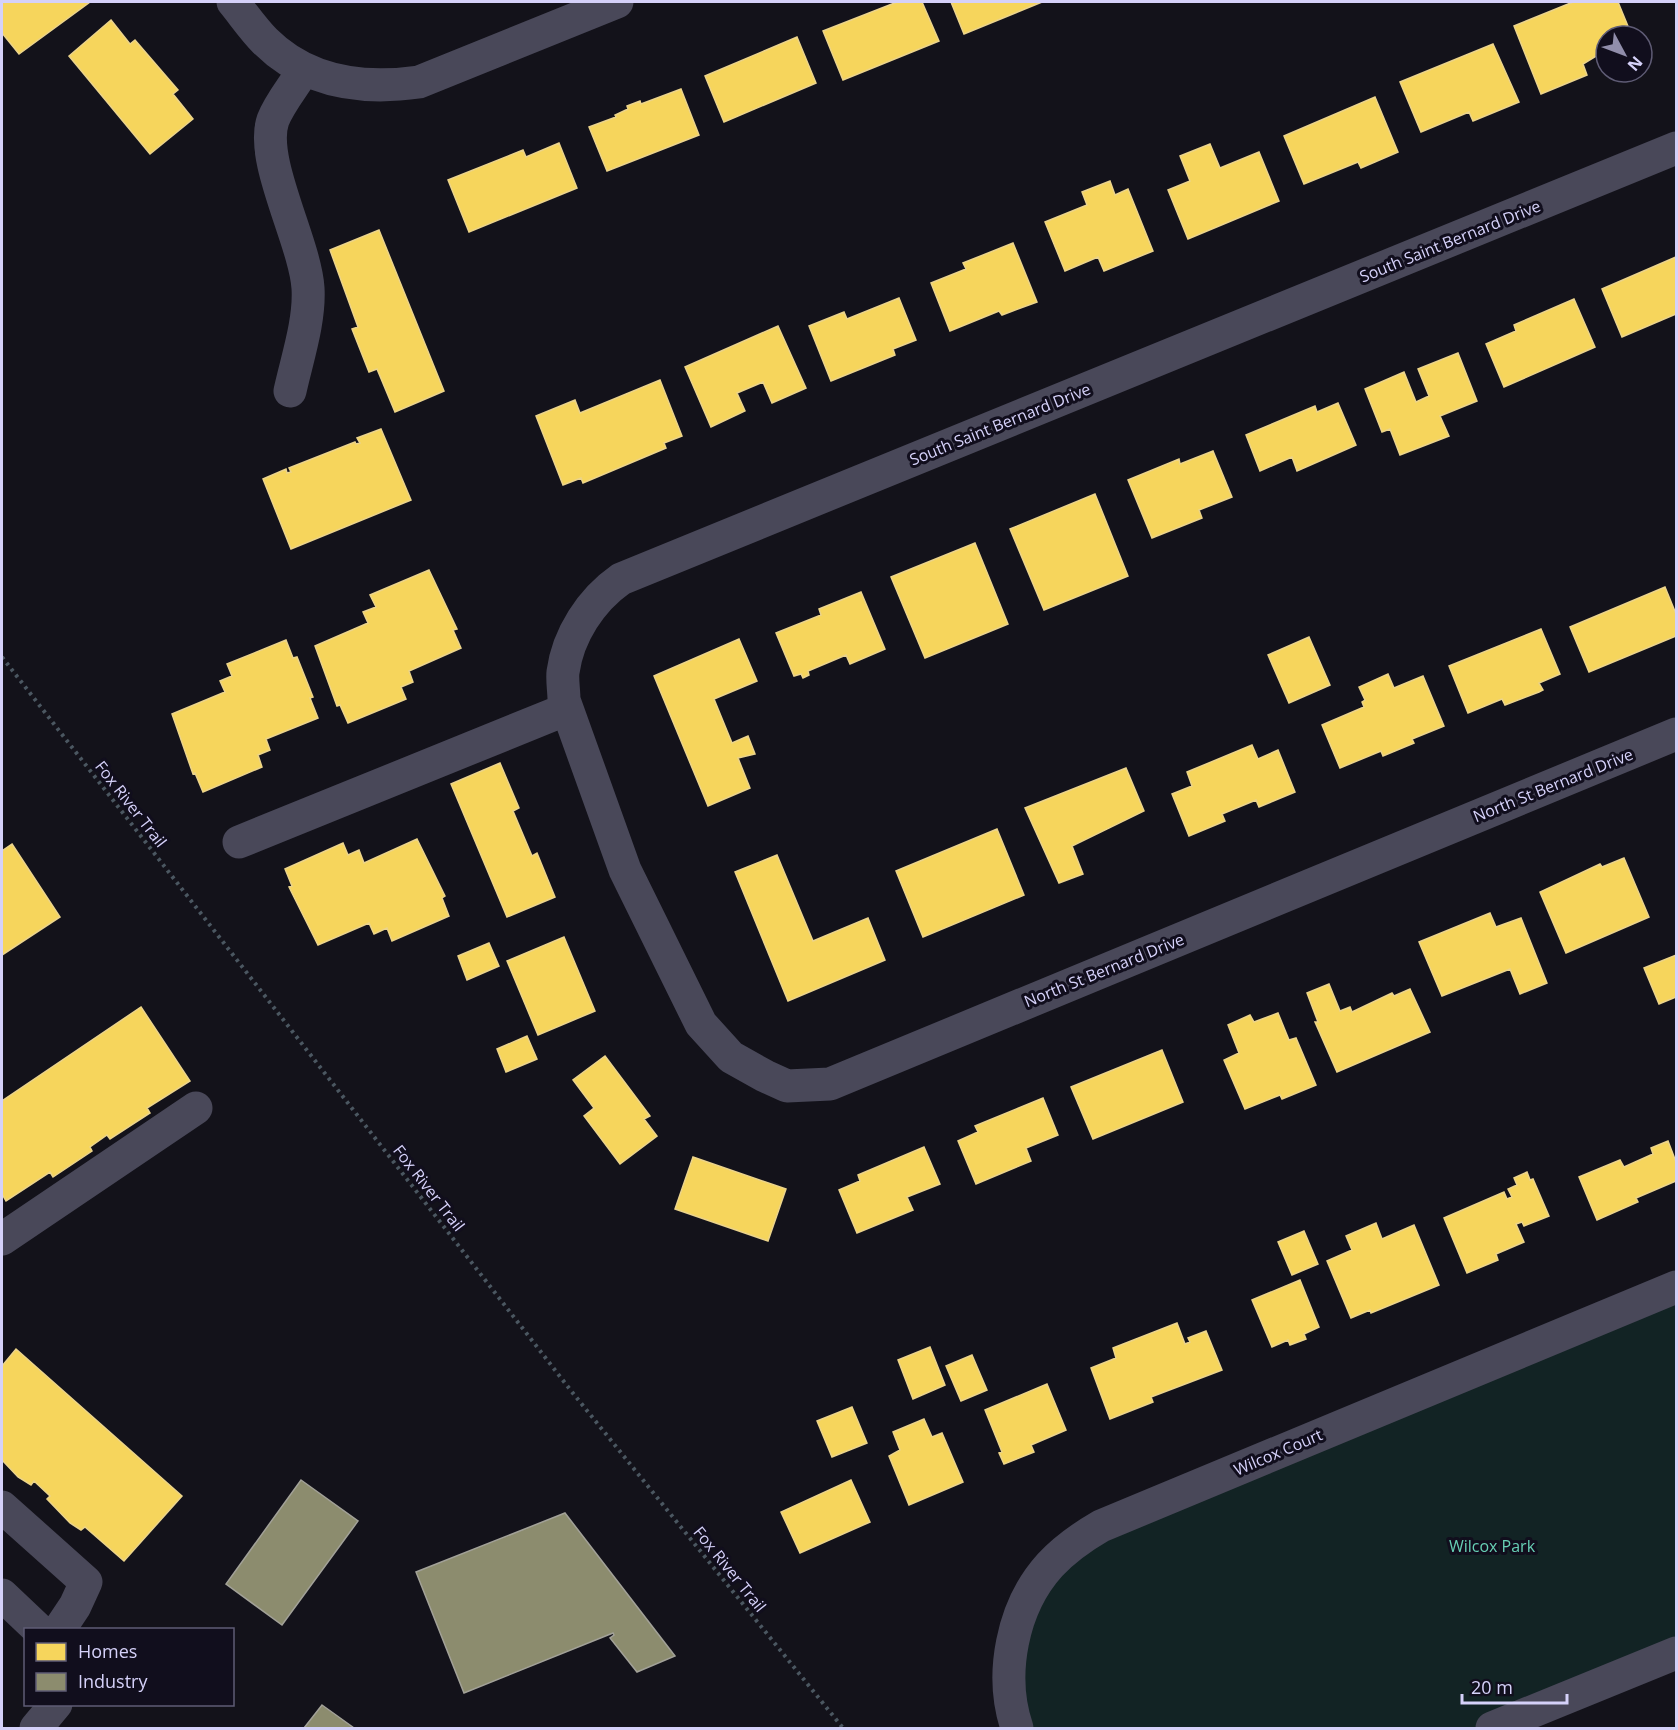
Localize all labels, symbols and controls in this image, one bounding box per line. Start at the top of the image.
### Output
north arrow [1594,24,1654,84]
text: N [1623,52,1648,76]
street label: South Saint Bernard Drive [1356,195,1544,287]
street label: South Saint Bernard Drive [906,378,1094,470]
street label: North St Bernard Drive [1470,743,1636,827]
street label: Fox River Trail [90,756,172,852]
street label: North St Bernard Drive [1021,928,1187,1012]
street label: Fox River Trail [388,1140,470,1236]
street label: Wilcox Court [1230,1423,1326,1481]
street label: Fox River Trail [689,1522,771,1616]
park label: Wilcox Park [1449,1535,1536,1557]
legend [24,1628,234,1706]
text: Homes [78,1639,137,1663]
scale bar [1462,1667,1567,1705]
text: Industry [78,1669,148,1693]
text: 20 m [1471,1675,1513,1699]

